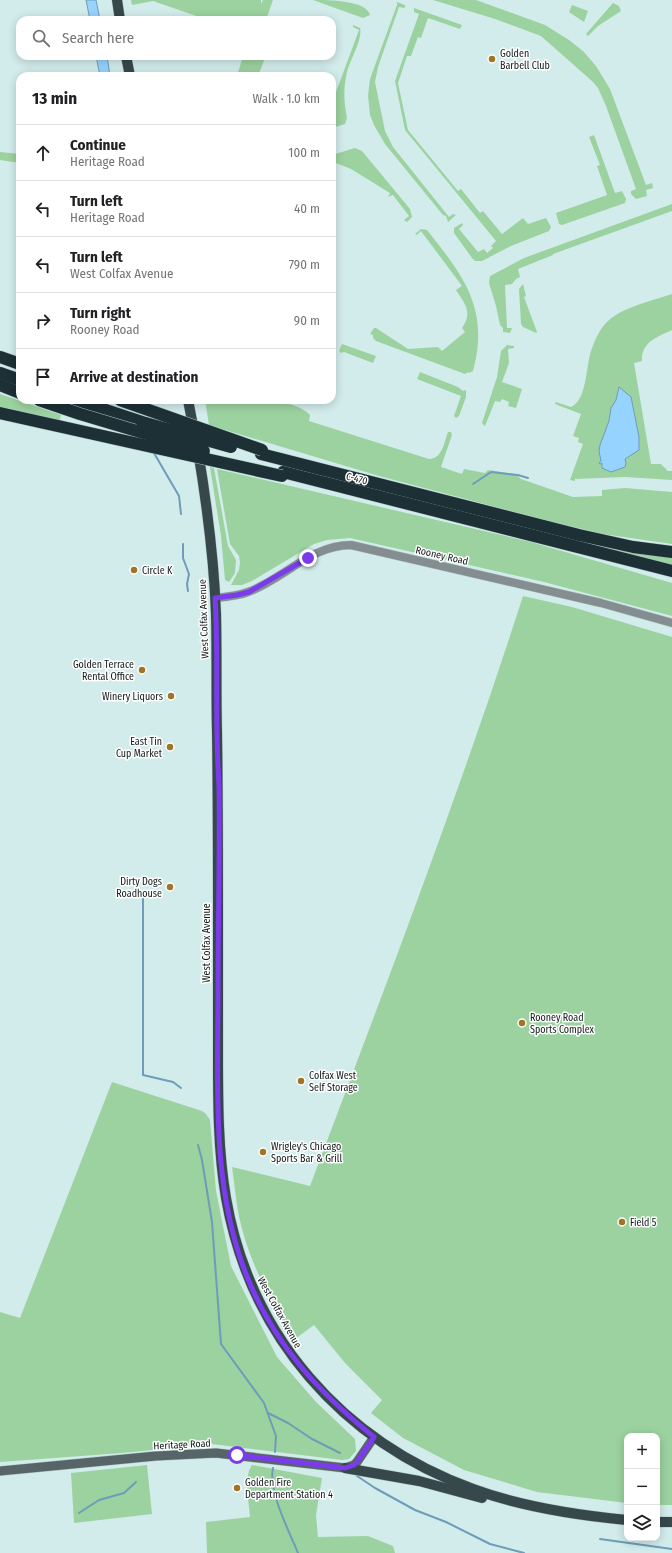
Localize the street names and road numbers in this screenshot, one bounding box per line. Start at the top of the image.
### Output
street label: C-470 [345,471,369,487]
street label: Rooney Road [414,544,469,568]
street label: West Colfax Avenue [197,579,211,659]
street label: West Colfax Avenue [201,903,213,983]
street label: West Colfax Avenue [255,1275,304,1350]
street label: Heritage Road [153,1438,211,1452]

